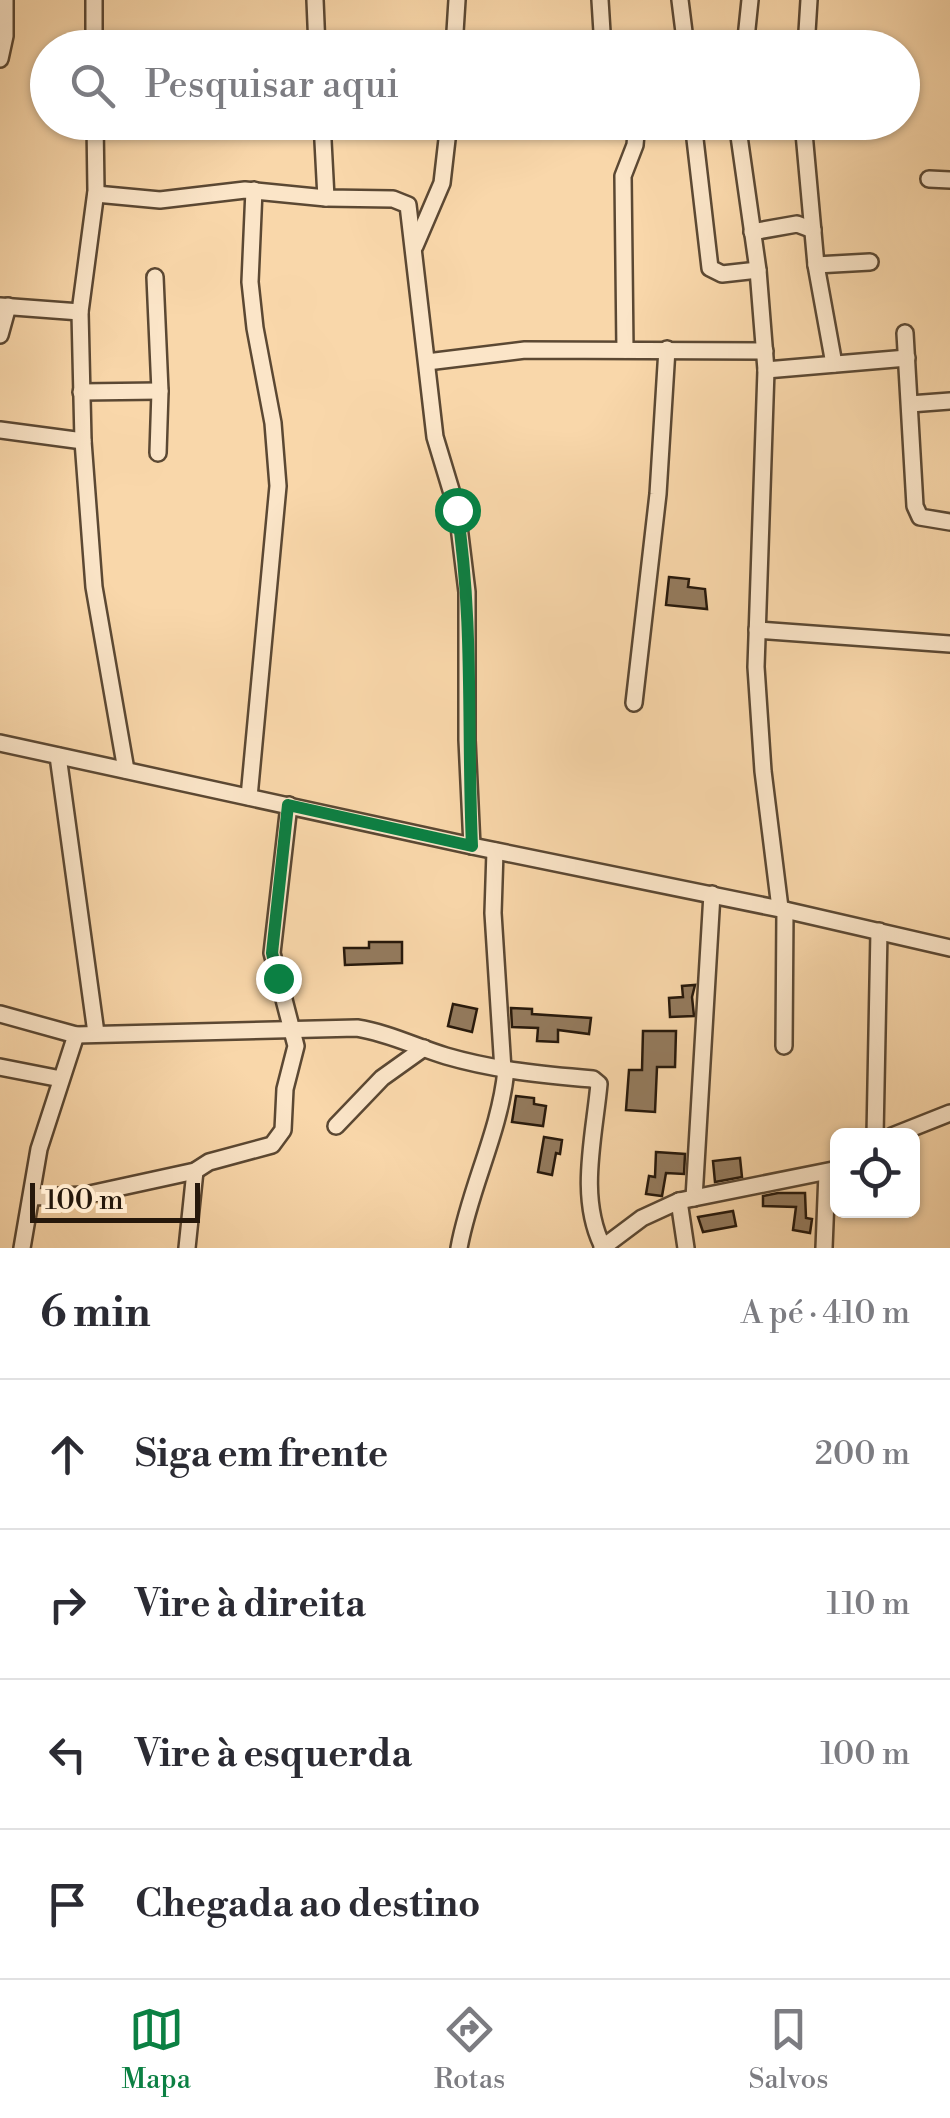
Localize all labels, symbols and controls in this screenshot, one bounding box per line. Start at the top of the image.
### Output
search box [30,30,920,140]
icon: search [65,58,120,113]
text: Pesquisar aqui [145,62,399,109]
route start [435,488,481,534]
route end [256,956,302,1002]
map controls [830,1128,920,1218]
button: locate [830,1128,920,1218]
scale bar [30,1178,200,1222]
text: 100 m [45,1183,124,1218]
text: 6 min [40,1287,151,1340]
text: A pé · 410 m [741,1293,910,1333]
icon: ahead [40,1427,95,1482]
text: Siga em frente [135,1431,388,1478]
text: 200 m [815,1434,910,1474]
icon: right [40,1577,95,1632]
text: Vire à direita [135,1581,366,1628]
text: 110 m [827,1584,910,1624]
icon: left [40,1727,95,1782]
text: Vire à esquerda [135,1731,412,1778]
text: 100 m [820,1734,910,1774]
icon: arrive [40,1877,95,1932]
text: Chegada ao destino [135,1881,481,1928]
tab: Mapa [122,2002,191,2097]
tab: Rotas [434,2002,505,2097]
tab: Salvos [748,2002,828,2097]

